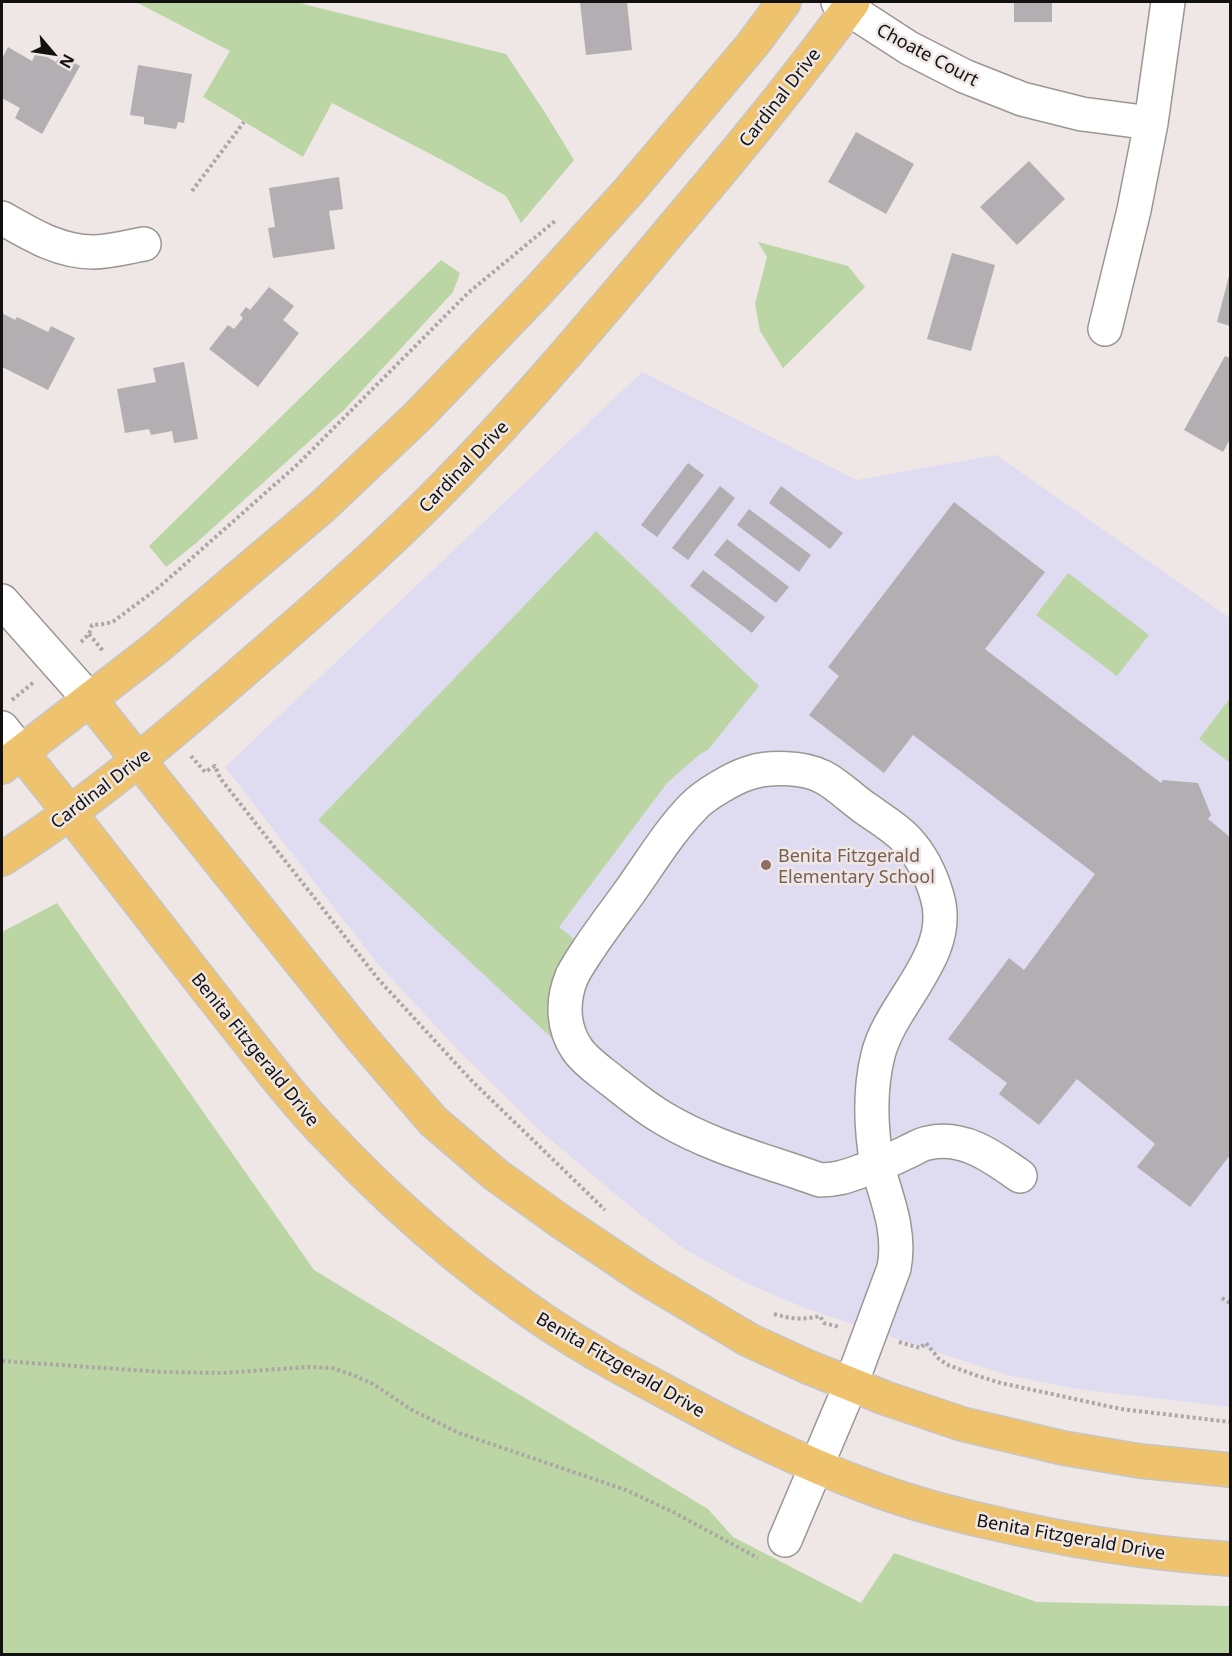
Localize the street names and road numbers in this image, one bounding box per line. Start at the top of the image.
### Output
street label: Choate Court [873,17,984,91]
street label: Cardinal Drive [733,43,825,151]
street label: Cardinal Drive [413,415,513,517]
street label: Cardinal Drive [45,743,155,833]
street label: Benita Fitzgerald Drive [187,967,325,1131]
street label: Benita Fitzgerald Drive [532,1306,710,1422]
street label: Benita Fitzgerald Drive [975,1508,1167,1564]

